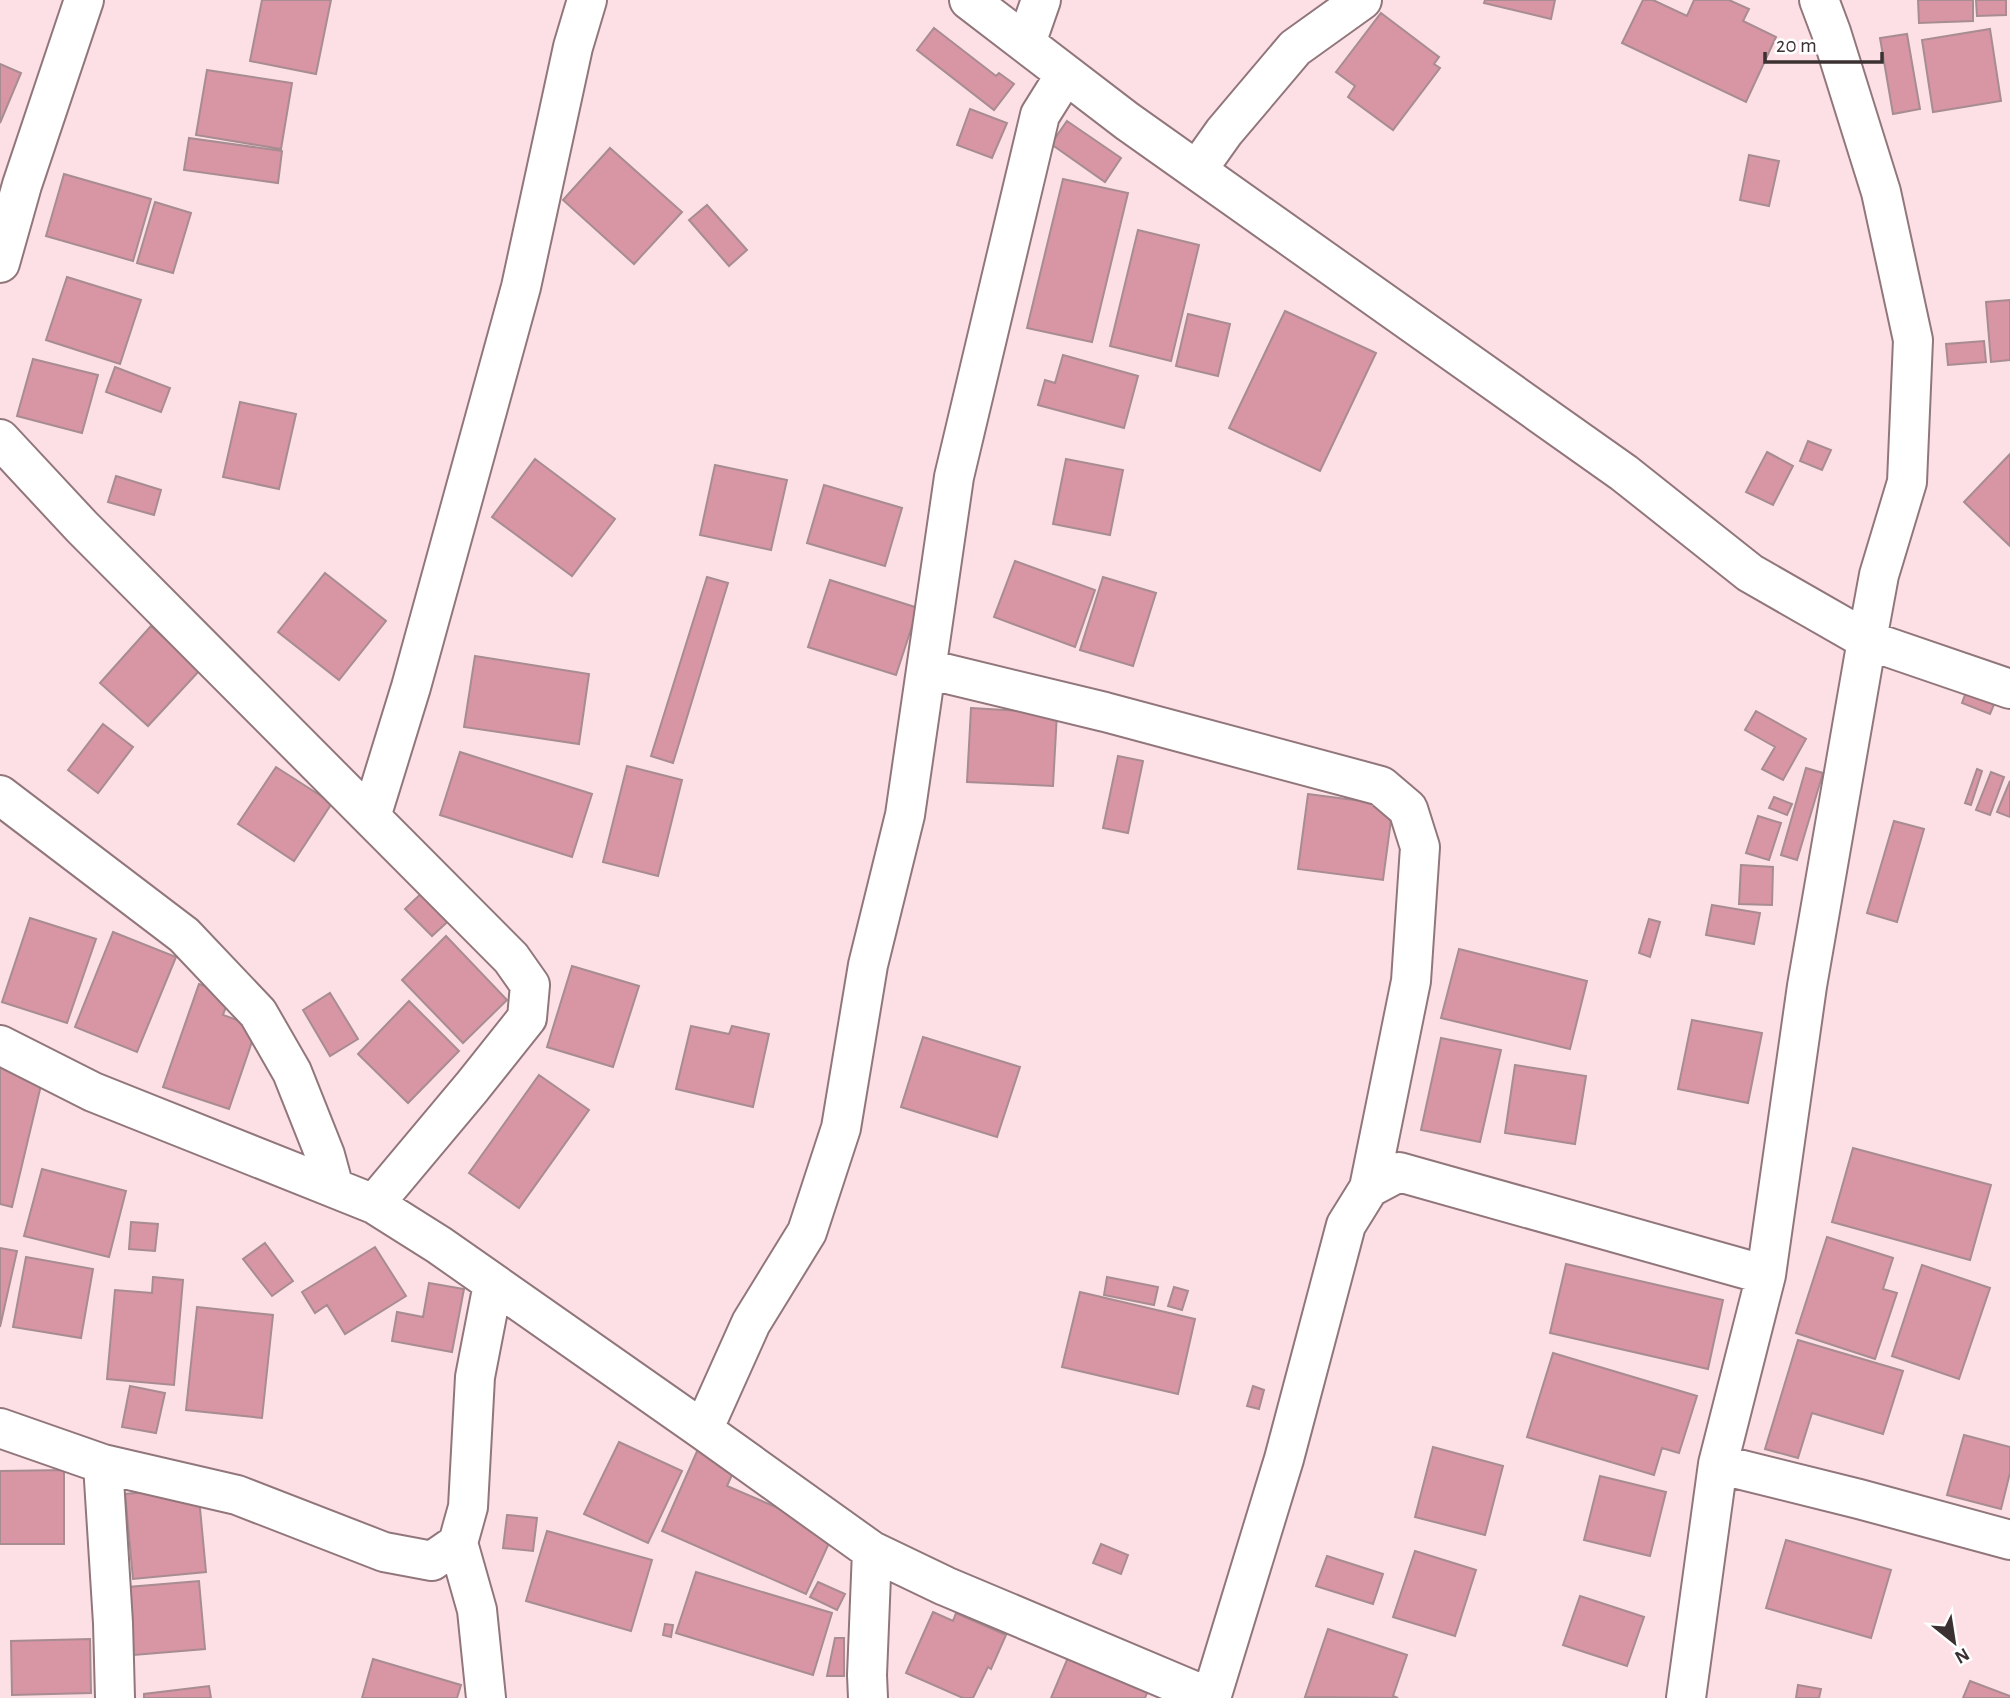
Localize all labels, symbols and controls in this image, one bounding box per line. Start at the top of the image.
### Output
scale bar [1765,21,1882,65]
text: 20 m [1776,35,1817,56]
north arrow [1919,1607,1989,1677]
text: N [1951,1644,1972,1667]

